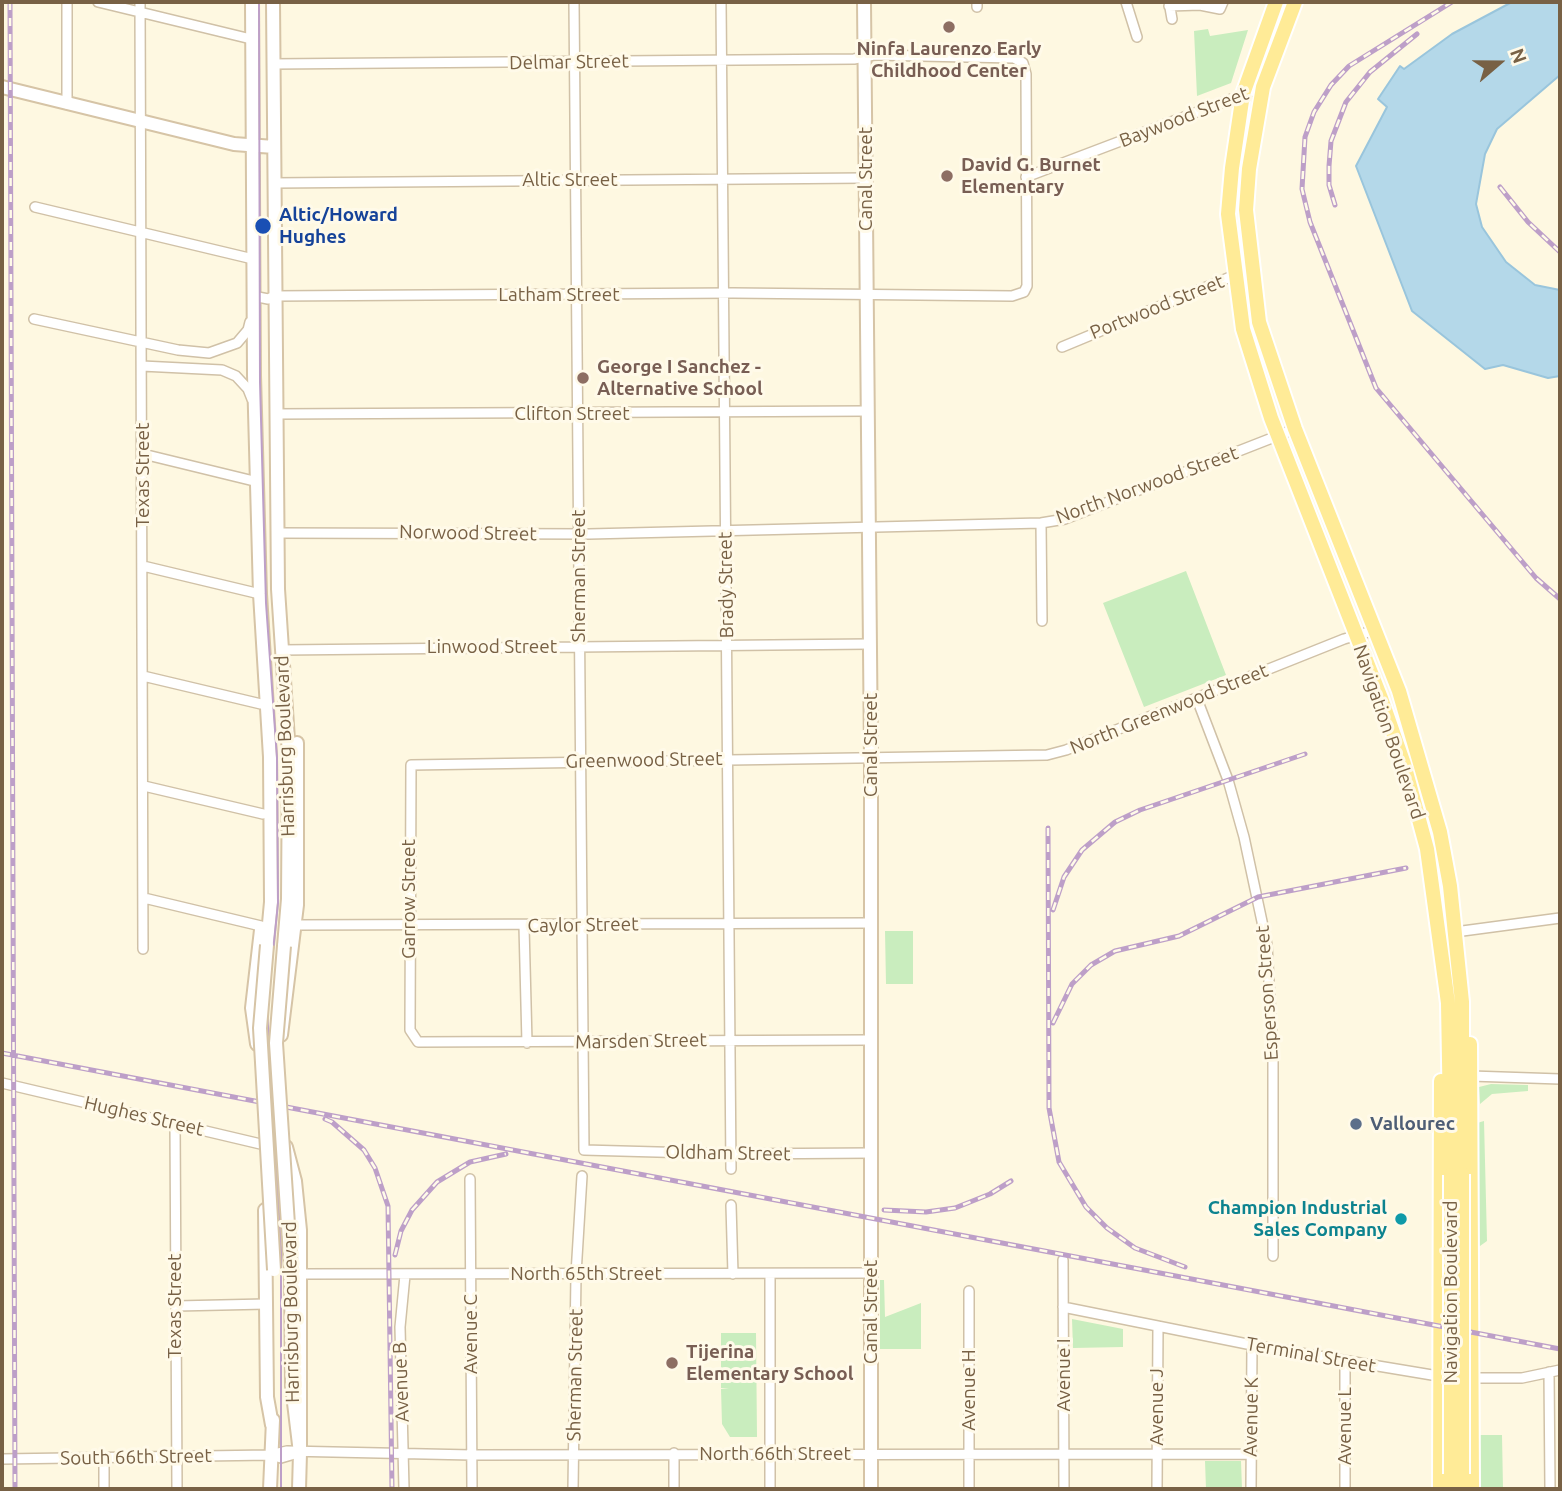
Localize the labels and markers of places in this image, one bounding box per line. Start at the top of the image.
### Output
marker: Ninfa Laurenzo Early Childhood Center [941,19,957,35]
place label: Ninfa Laurenzo Early Childhood Center [857,38,1041,82]
place label: David G. Burnet Elementary [961,154,1101,198]
marker: David G. Burnet Elementary [939,168,955,184]
place label: Altic/Howard Hughes [279,204,398,248]
marker: Altic/Howard Hughes [253,216,273,236]
place label: George I Sanchez - Alternative School [597,356,763,400]
marker: George I Sanchez - Alternative School [575,370,591,386]
place label: Vallourec [1370,1113,1455,1135]
marker: Vallourec [1348,1116,1364,1132]
place label: Champion Industrial Sales Company [1208,1197,1387,1241]
marker: Champion Industrial Sales Company [1393,1211,1409,1227]
place label: Tijerina Elementary School [686,1341,853,1385]
marker: Tijerina Elementary School [664,1355,680,1371]

